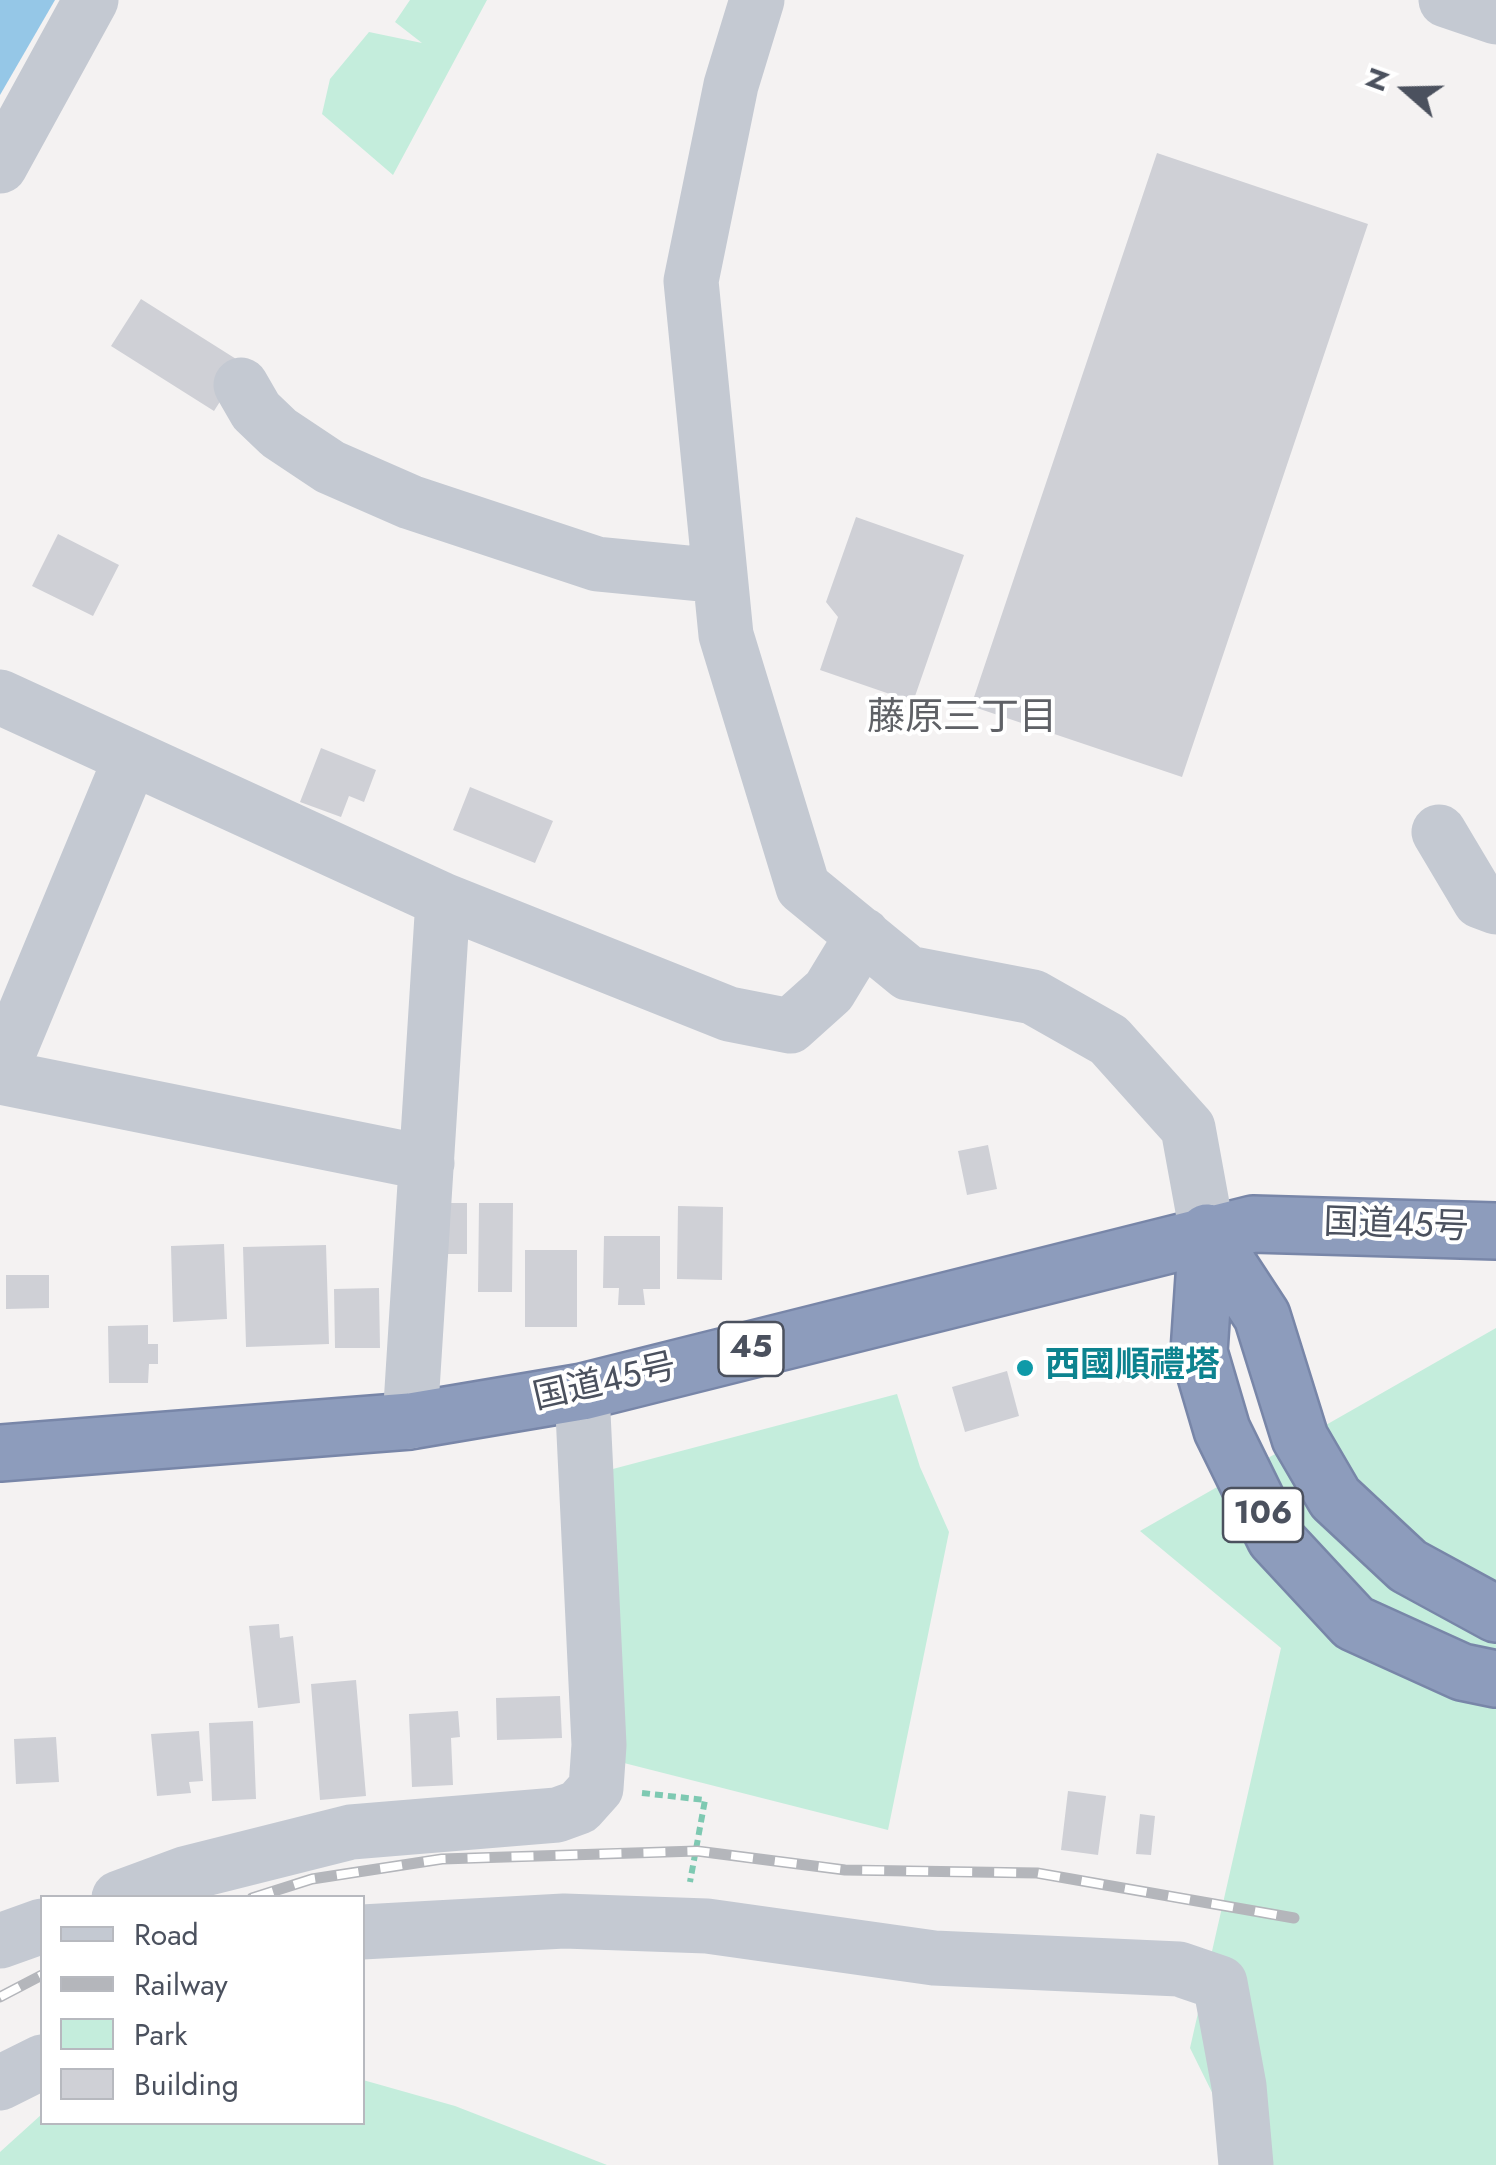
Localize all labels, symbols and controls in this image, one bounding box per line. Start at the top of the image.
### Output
north arrow [1356,40,1456,140]
text: N [1354,62,1400,97]
district label: 藤原三丁目 [867,697,1057,743]
street label: 国道45号 [1323,1203,1469,1251]
road number: 45 [718,1322,784,1376]
street label: 国道45号 [530,1347,680,1421]
place label: 西國順禮塔 [1045,1347,1220,1389]
marker: 西國順禮塔 [1014,1357,1036,1379]
road number: 106 [1223,1488,1303,1542]
legend [40,1895,365,2125]
text: Road [134,1913,199,1956]
text: Railway [134,1963,228,2006]
text: Park [134,2013,187,2056]
text: Building [134,2063,239,2106]

